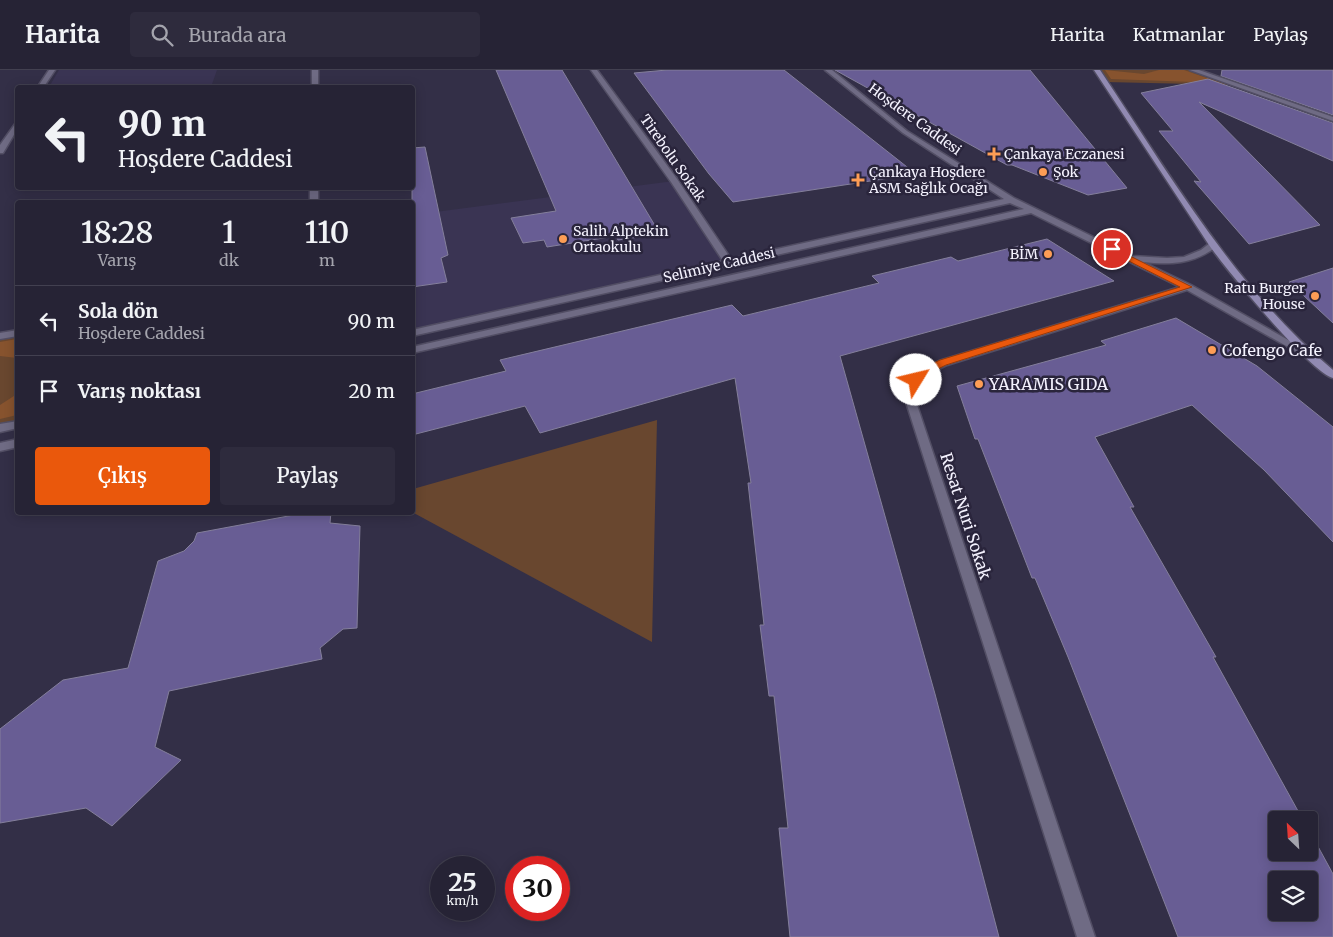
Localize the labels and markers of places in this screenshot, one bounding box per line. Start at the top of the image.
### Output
place label: Çankaya Eczanesi [1004,145,1125,163]
marker: Çankaya Eczanesi [988,148,1000,160]
place label: Çankaya Hoşdere ASM Sağlık Ocağı [868,163,988,197]
place label: Şok [1053,163,1079,181]
marker: Şok [1037,166,1049,178]
marker: Çankaya Hoşdere ASM Sağlık Ocağı [851,173,865,187]
place label: Salih Alptekin Ortaokulu [573,222,669,256]
pin [1091,228,1133,270]
marker: Salih Alptekin Ortaokulu [557,233,569,245]
place label: BİM [1010,245,1038,263]
marker: BİM [1042,248,1054,260]
place label: Ratu Burger House [1224,279,1305,313]
marker: Ratu Burger House [1309,290,1321,302]
place label: Cofengo Cafe [1222,340,1322,360]
marker: Cofengo Cafe [1206,344,1218,356]
place label: YARAMIS GIDA [988,374,1109,394]
marker: YARAMIS GIDA [973,378,985,390]

